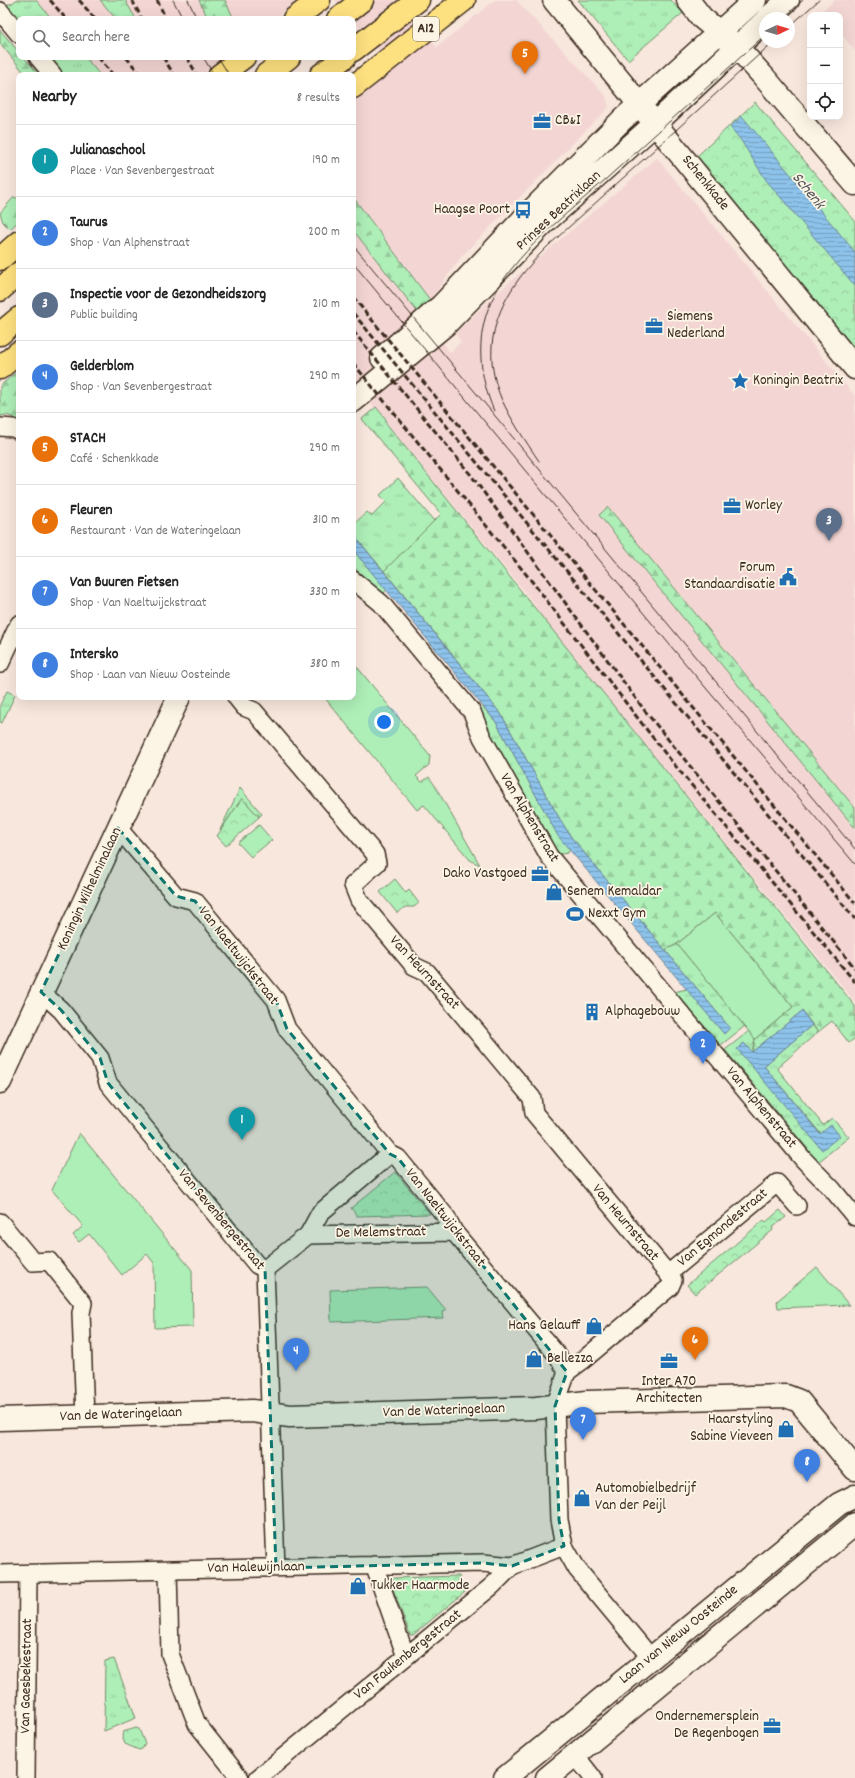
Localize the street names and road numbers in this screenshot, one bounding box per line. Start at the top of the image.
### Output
road number: A12 [413,17,439,41]
street label: Schenkkade [676,150,735,216]
street label: Prinses Beatrixlaan [511,166,607,256]
street label: Van Alphenstraat [494,769,565,867]
street label: Koningin Wilhelminalaan [52,824,128,954]
street label: Van Naeltwijckstraat [192,902,284,1011]
street label: Van Heurnstraat [384,931,465,1016]
street label: Van Alphenstraat [720,1062,802,1154]
street label: Van Sevenbergestraat [172,1164,270,1276]
street label: Van Naeltwijckstraat [399,1164,491,1273]
street label: Van Heurnstraat [586,1180,664,1267]
street label: Van Egmondestraat [673,1183,774,1273]
street label: De Melemstraat [335,1221,427,1245]
street label: Van de Wateringelaan [382,1398,506,1424]
street label: Van de Wateringelaan [59,1402,183,1428]
street label: Van Halewijnlaan [207,1556,305,1580]
street label: Laan van Nieuw Oosteinde [615,1580,744,1690]
street label: Van Faukenbergestraat [349,1604,467,1706]
street label: Van Gaesbekestraat [15,1618,39,1734]

